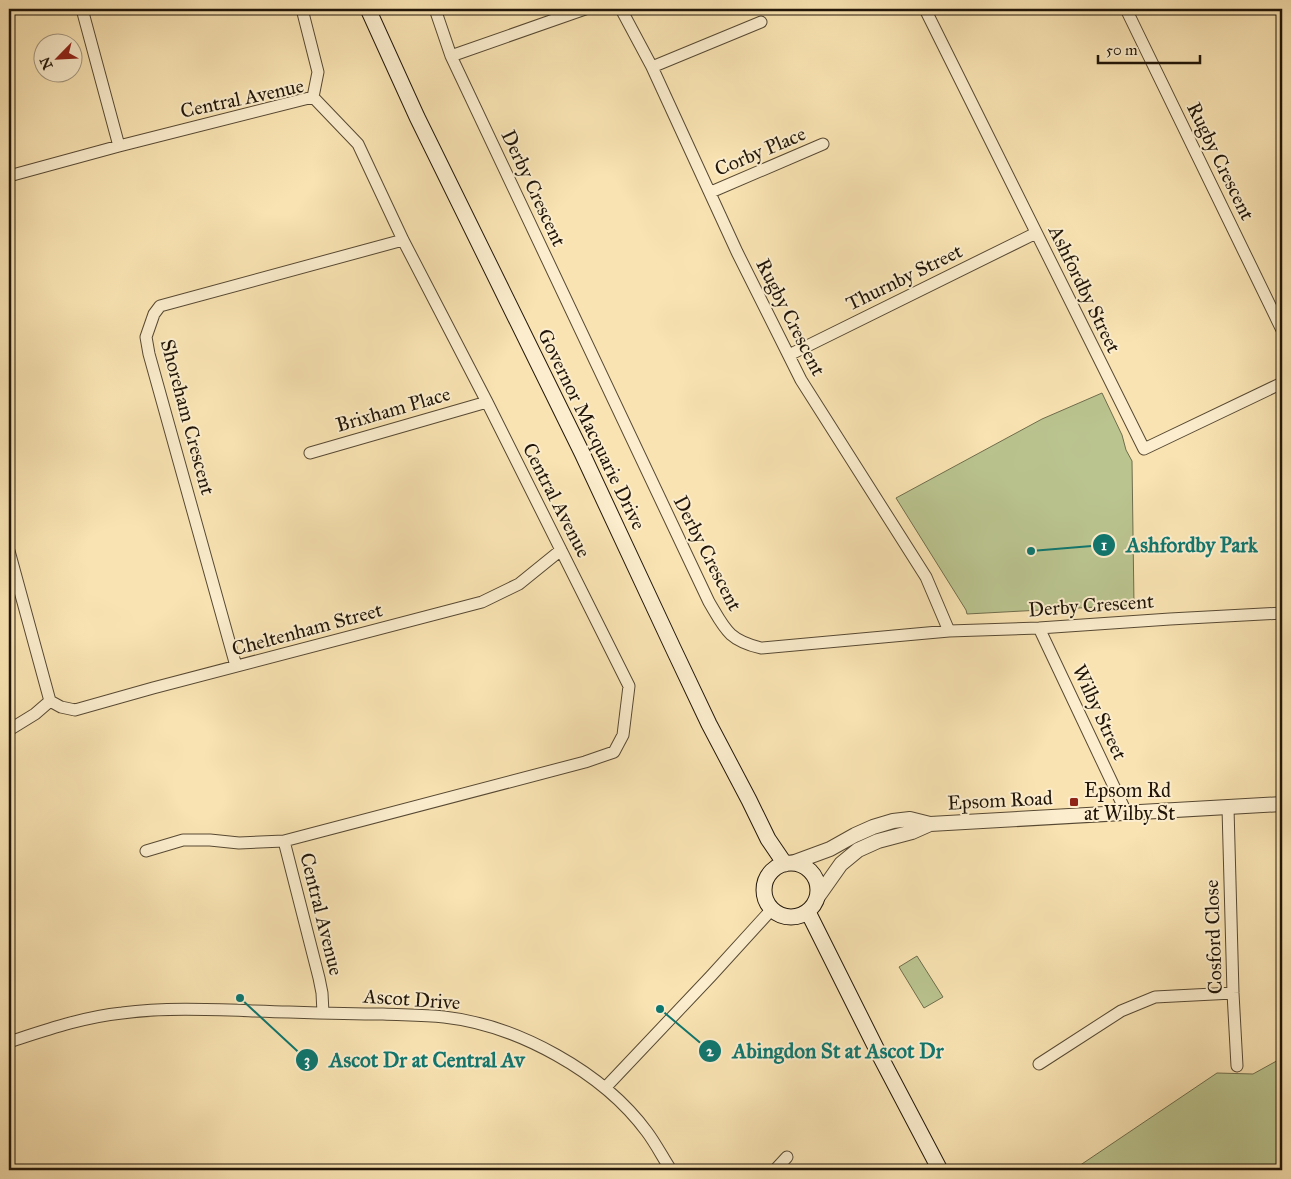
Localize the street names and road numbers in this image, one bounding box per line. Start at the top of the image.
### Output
street label: Central Avenue [178,73,306,123]
street label: Rugby Crescent [1181,98,1260,224]
street label: Corby Place [711,121,809,181]
street label: Derby Crescent [497,126,571,250]
street label: Ashfordby Street [1043,220,1126,357]
street label: Thurnby Street [842,239,966,315]
street label: Rugby Crescent [750,254,831,380]
street label: Governor Macquarie Drive [532,325,651,534]
street label: Shoreham Crescent [156,337,220,497]
street label: Brixham Place [333,381,453,437]
street label: Central Avenue [518,439,596,561]
street label: Derby Crescent [669,491,747,615]
street label: Derby Crescent [1027,589,1155,621]
street label: Cheltenham Street [229,597,385,661]
street label: Wilby Street [1067,660,1133,764]
street label: Epsom Road [947,785,1053,815]
street label: Central Avenue [295,850,349,978]
street label: Cosford Close [1199,879,1227,995]
street label: Ascot Drive [362,984,461,1014]

